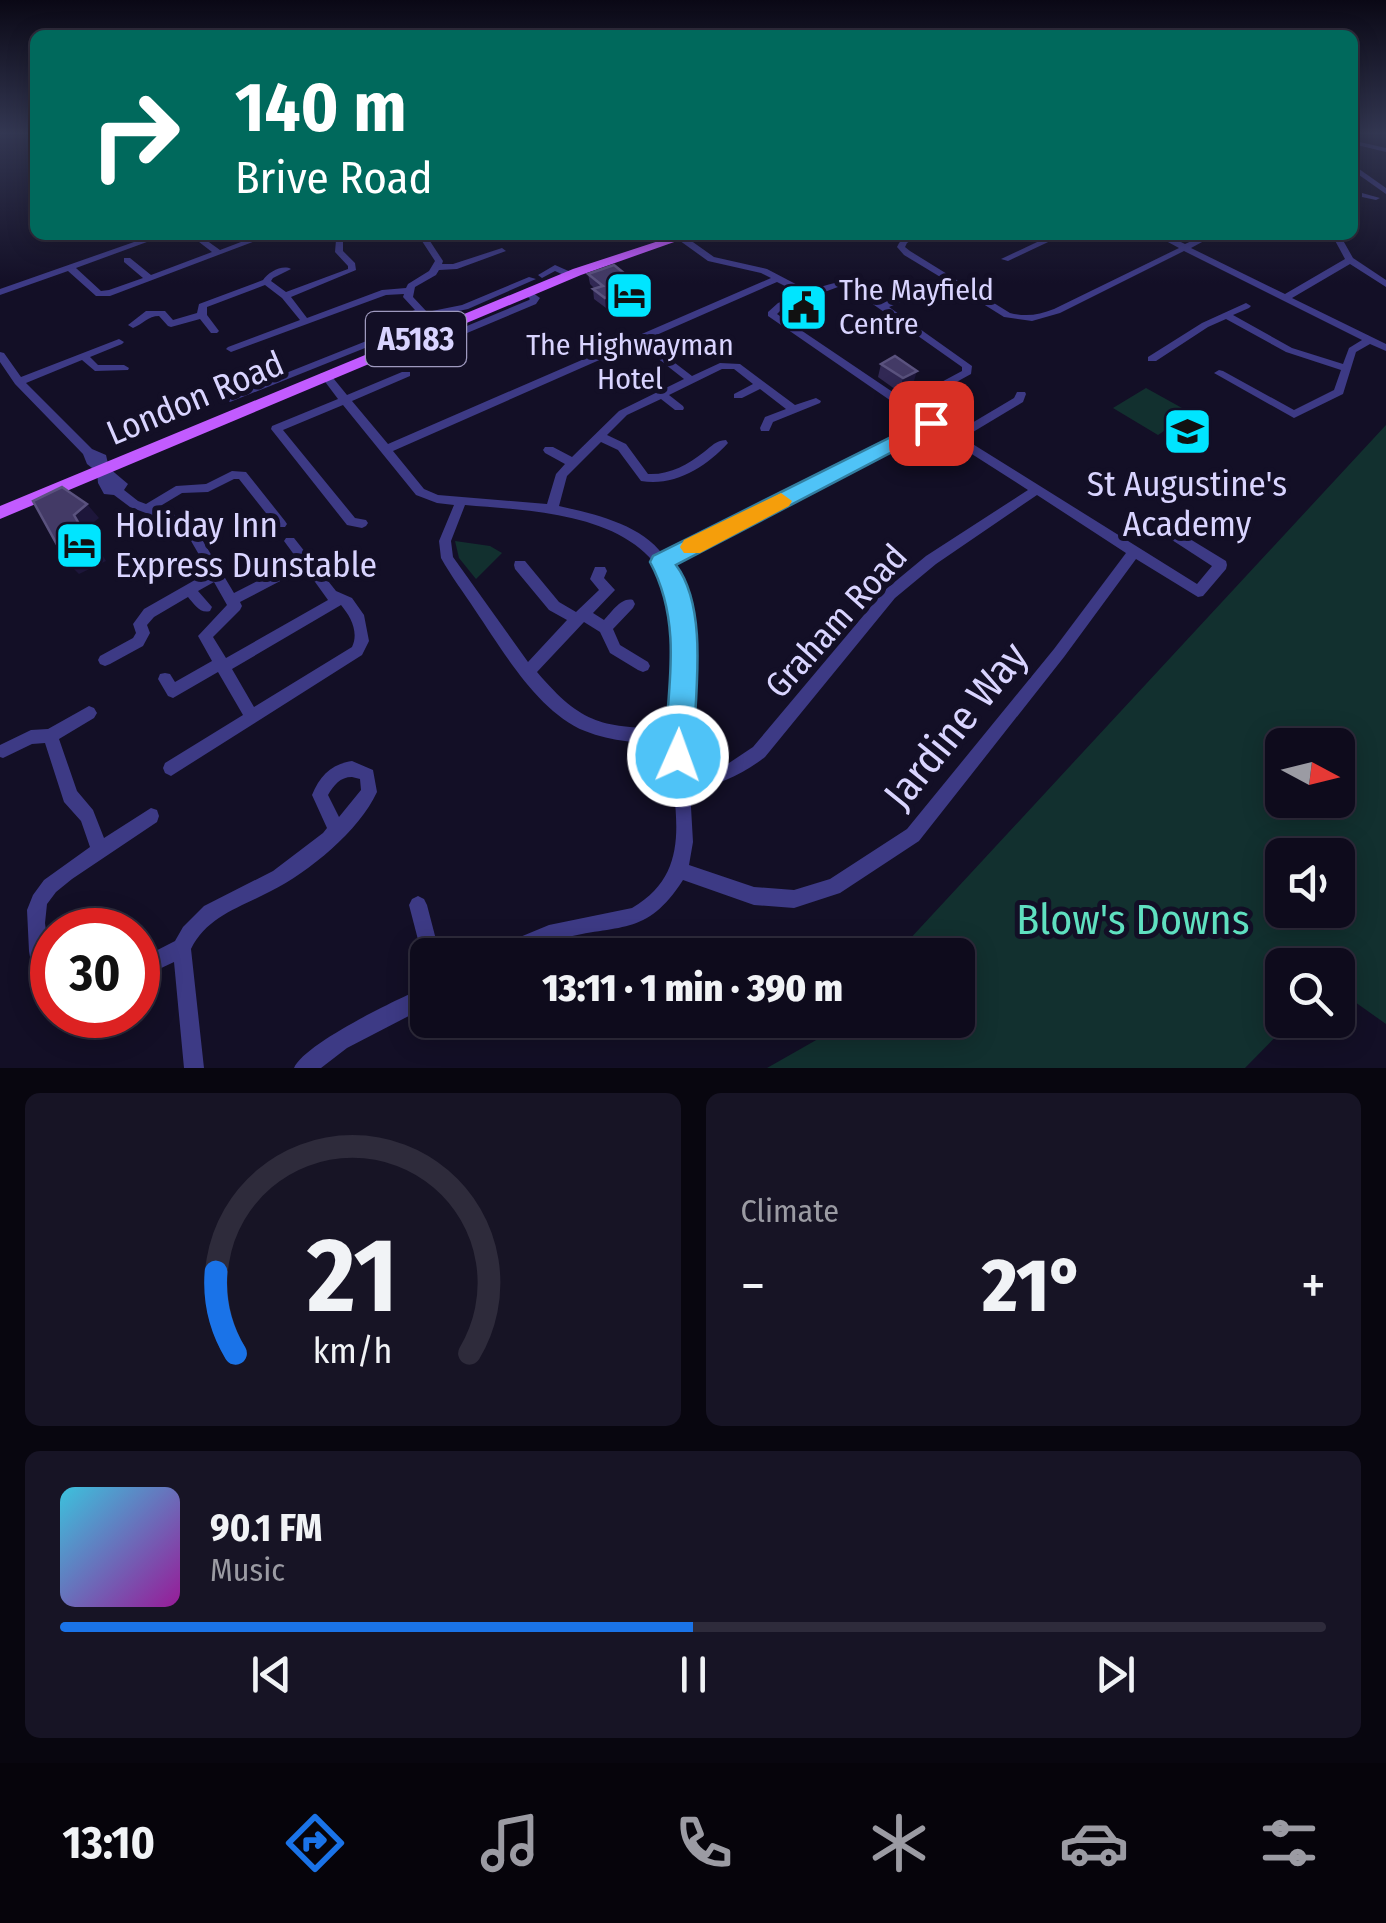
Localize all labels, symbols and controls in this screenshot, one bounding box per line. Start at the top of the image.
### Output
text: 140 m [235,66,407,150]
icon: right [70,70,200,200]
text: Brive Road [235,151,433,205]
hotel icon: The Highwayman Hotel [604,270,656,322]
place label: The Mayfield Centre [839,272,994,342]
public building icon: The Mayfield Centre [778,281,830,333]
road number: A5183 [366,312,466,366]
place label: The Highwayman Hotel [526,327,734,397]
street label: London Road [100,342,290,454]
pin [889,381,974,466]
icon: arrive [904,396,959,451]
school or university icon: St Augustine's Academy [1161,406,1213,458]
place label: St Augustine's Academy [1087,463,1287,545]
place label: Holiday Inn Express Dunstable [115,504,377,586]
hotel icon: Holiday Inn Express Dunstable [54,519,106,571]
street label: Graham Road [756,536,916,706]
street label: Jardine Way [873,632,1038,819]
position arrow [626,704,730,808]
north arrow [1265,728,1355,818]
map controls [1265,728,1355,1038]
button: sound [1265,838,1355,928]
park label: Blow's Downs [1016,895,1250,945]
speed limit sign: 30 [30,908,160,1038]
button: search [1265,948,1355,1038]
text: 13:11 · 1 min · 390 m [542,965,843,1011]
text: Climate [741,1192,839,1230]
text: 21 [307,1214,398,1339]
text: 21° [982,1241,1084,1331]
text: − [741,1253,765,1319]
text: + [1301,1253,1326,1319]
text: km/h [313,1330,393,1372]
text: 90.1 FM [210,1505,322,1551]
text: Music [210,1551,285,1589]
icon: previous [244,1647,299,1702]
icon: pause [666,1647,721,1702]
icon: next [1088,1647,1143,1702]
icon: directions [280,1808,350,1878]
icon: music [475,1808,545,1878]
icon: phone [669,1808,739,1878]
icon: climate [864,1808,934,1878]
icon: car [1059,1808,1129,1878]
icon: filters [1254,1808,1324,1878]
text: 13:10 [62,1816,155,1870]

